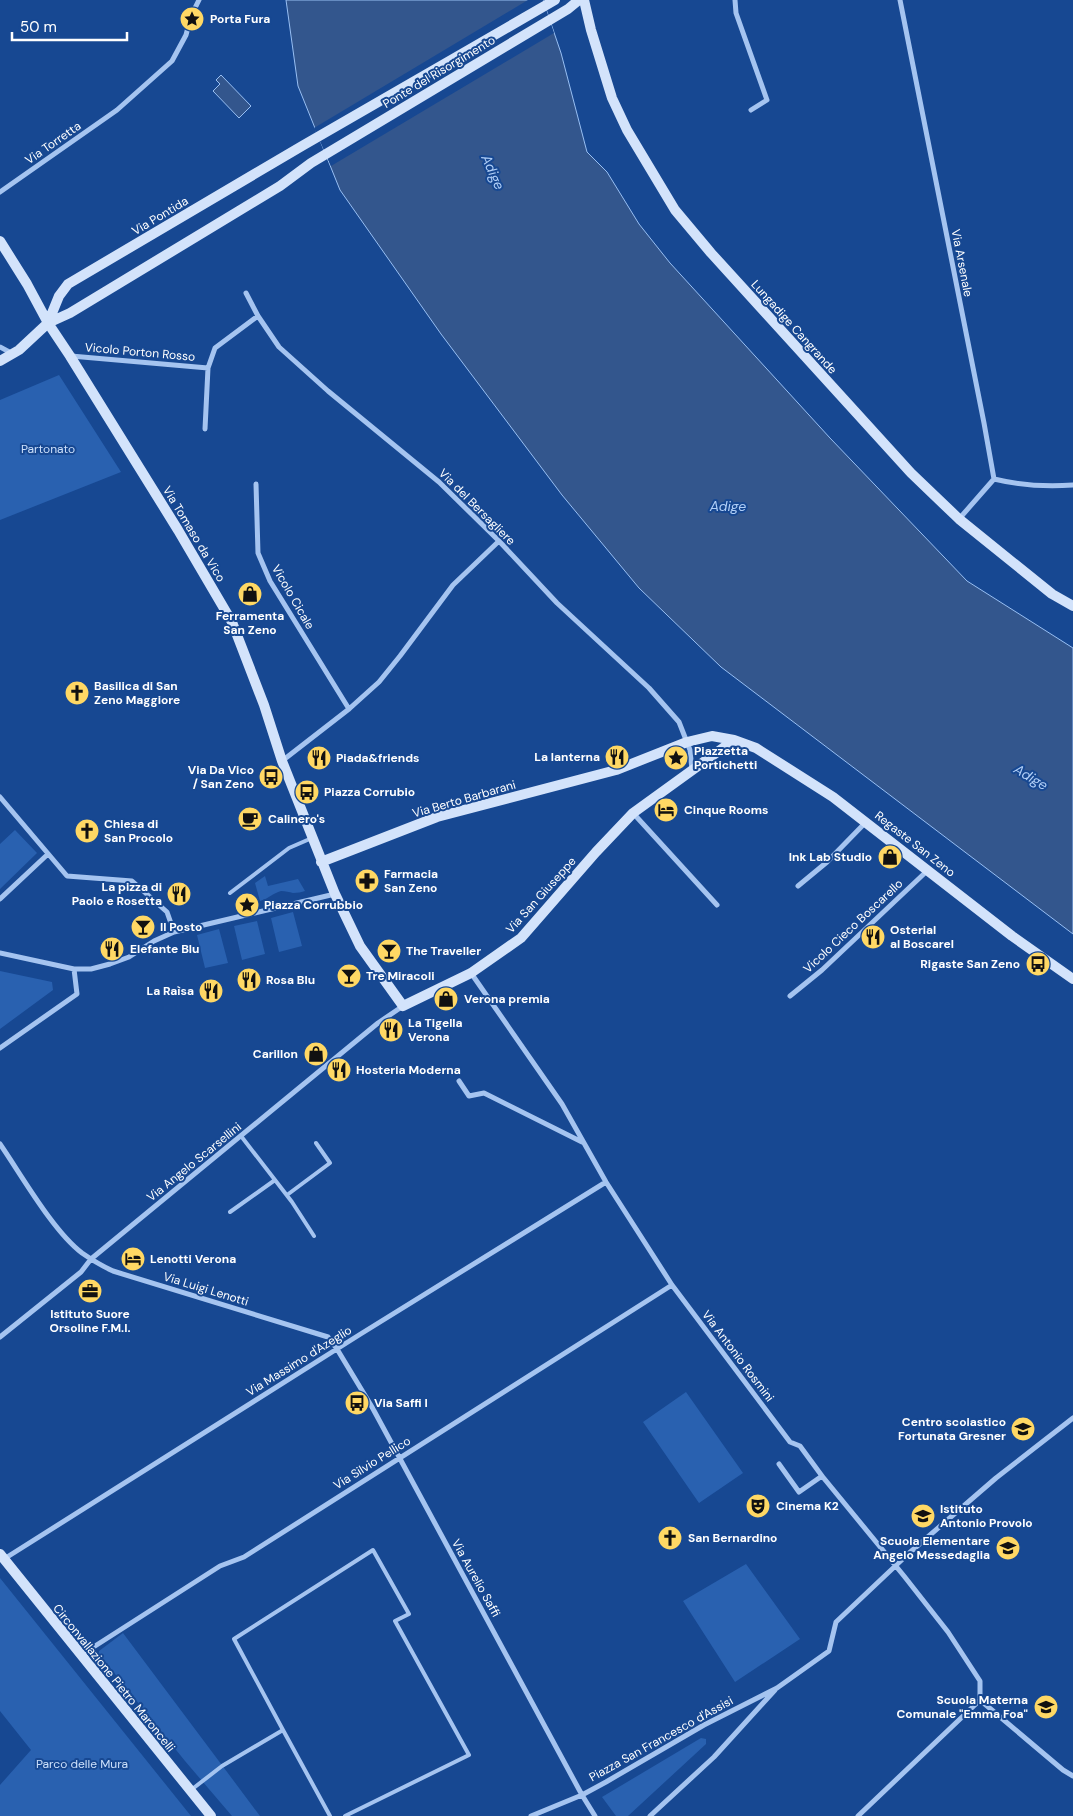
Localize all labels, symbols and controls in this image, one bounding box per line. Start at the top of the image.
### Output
place icon: Porta Fura [179,6,205,32]
scale bar [12,10,128,42]
place label: Porta Fura [210,11,270,27]
text: 50 m [20,17,57,37]
street label: Ponte del Risorgimento [380,32,498,112]
street label: Via Torretta [22,118,84,168]
water label: Adige [477,151,509,192]
street label: Via Pontida [129,193,191,239]
street label: Via Arsenale [948,228,976,298]
street label: Lungadige Cangrande [748,277,841,377]
street label: Vicolo Porton Rosso [84,339,196,365]
park label: Partonato [21,441,75,457]
street label: Via del Bersagliere [435,465,519,549]
street label: Via Tomaso da Vico [159,483,229,585]
water label: Adige [709,497,746,515]
street label: Vicolo Cicale [268,562,318,632]
shop icon: Ferramenta San Zeno [237,581,263,607]
place label: Ferramenta San Zeno [216,608,284,638]
place label: Basilica di San Zeno Maggiore [94,678,180,708]
church icon: Basilica di San Zeno Maggiore [64,680,90,706]
place label: Piazzetta Portichetti [694,743,757,773]
restaurant icon: La lanterna [604,744,630,770]
restaurant icon: Piada&friends [306,745,332,771]
place icon: Piazzetta Portichetti [663,745,689,771]
place label: La lanterna [534,749,600,765]
place label: Piada&friends [336,750,419,766]
water label: Adige [1010,759,1051,794]
place label: Via Da Vico / San Zeno [188,762,254,792]
bus stop icon: Via Da Vico / San Zeno [258,764,284,790]
street label: Via Berto Barbarani [410,777,518,821]
bus stop icon: Piazza Corrubio [294,779,320,805]
place label: Piazza Corrubio [324,784,415,800]
hotel icon: Cinque Rooms [653,797,679,823]
place label: Cinque Rooms [684,802,768,818]
cafe icon: Calinero's [237,806,263,832]
street label: Regaste San Zeno [871,808,959,880]
place label: Calinero's [268,811,325,827]
place label: Chiesa di San Procolo [104,816,173,846]
church icon: Chiesa di San Procolo [74,818,100,844]
shop icon: Ink Lab Studio [877,844,903,870]
place label: Ink Lab Studio [789,849,872,865]
street label: Via San Giuseppe [502,853,580,937]
place label: Farmacia San Zeno [384,866,438,896]
pharmacy icon: Farmacia San Zeno [354,868,380,894]
street label: Vicolo Cieco Boscarello [800,876,906,976]
place label: La pizza di Paolo e Rosetta [72,879,162,909]
restaurant icon: La pizza di Paolo e Rosetta [166,881,192,907]
place icon: Piazza Corrubbio [234,892,260,918]
place label: Piazza Corrubbio [264,897,363,913]
bar icon: Il Posto [130,914,156,940]
place label: Il Posto [160,919,202,935]
place label: Osterial al Boscarel [890,922,954,952]
restaurant icon: Osterial al Boscarel [860,924,886,950]
restaurant icon: Elefante Blu [99,936,125,962]
bar icon: The Traveller [376,938,402,964]
place label: Elefante Blu [130,941,199,957]
place label: The Traveller [406,943,481,959]
bus stop icon: Rigaste San Zeno [1025,951,1051,977]
place label: Rigaste San Zeno [920,956,1020,972]
bar icon: Tre Miracoli [336,963,362,989]
restaurant icon: Rosa Blu [236,967,262,993]
place label: Tre Miracoli [366,968,434,984]
place label: Rosa Blu [266,972,315,988]
restaurant icon: La Raìsa [198,978,224,1004]
place label: La Raìsa [146,983,194,999]
shop icon: Verona premia [433,986,459,1012]
place label: Verona premia [464,991,550,1007]
place label: La Tigella Verona [408,1015,463,1045]
restaurant icon: La Tigella Verona [378,1017,404,1043]
shop icon: Carillon [303,1041,329,1067]
place label: Carillon [253,1046,298,1062]
restaurant icon: Hosteria Moderna [326,1057,352,1083]
place label: Hosteria Moderna [356,1062,461,1078]
street label: Via Angelo Scarsellini [143,1119,245,1205]
hotel icon: Lenotti Verona [120,1246,146,1272]
place label: Lenotti Verona [150,1251,236,1267]
street label: Via Luigi Lenotti [161,1268,251,1310]
office icon: Istituto Suore Orsoline F.M.I. [77,1278,103,1304]
place label: Istituto Suore Orsoline F.M.I. [50,1306,130,1336]
street label: Via Antonio Rosmini [698,1307,778,1405]
street label: Via Massimo d'Azeglio [243,1322,355,1400]
bus stop icon: Via Saffi I [344,1390,370,1416]
place label: Via Saffi I [374,1395,428,1411]
place label: Centro scolastico Fortunata Gresner [898,1414,1006,1444]
school or university icon: Centro scolastico Fortunata Gresner [1010,1416,1036,1442]
street label: Via Silvio Pellico [330,1433,414,1493]
theatre icon: Cinema K2 [745,1493,771,1519]
place label: Cinema K2 [776,1498,839,1514]
place label: Istituto Antonio Provolo [940,1501,1033,1531]
school or university icon: Istituto Antonio Provolo [910,1503,936,1529]
church icon: San Bernardino [657,1525,683,1551]
place label: San Bernardino [688,1530,777,1546]
place label: Scuola Elementare Angelo Messedaglia [873,1533,990,1563]
school or university icon: Scuola Elementare Angelo Messedaglia [995,1535,1021,1561]
street label: Via Aurelio Saffi [448,1536,504,1620]
street label: Circonvallazione Pietro Maroncelli [49,1601,179,1755]
place label: Scuola Materna Comunale "Emma Foa" [897,1692,1028,1722]
street label: Piazza San Francesco d'Assisi [586,1693,736,1785]
school or university icon: Scuola Materna Comunale "Emma Foa" [1033,1694,1059,1720]
park label: Parco delle Mura [36,1756,128,1772]

